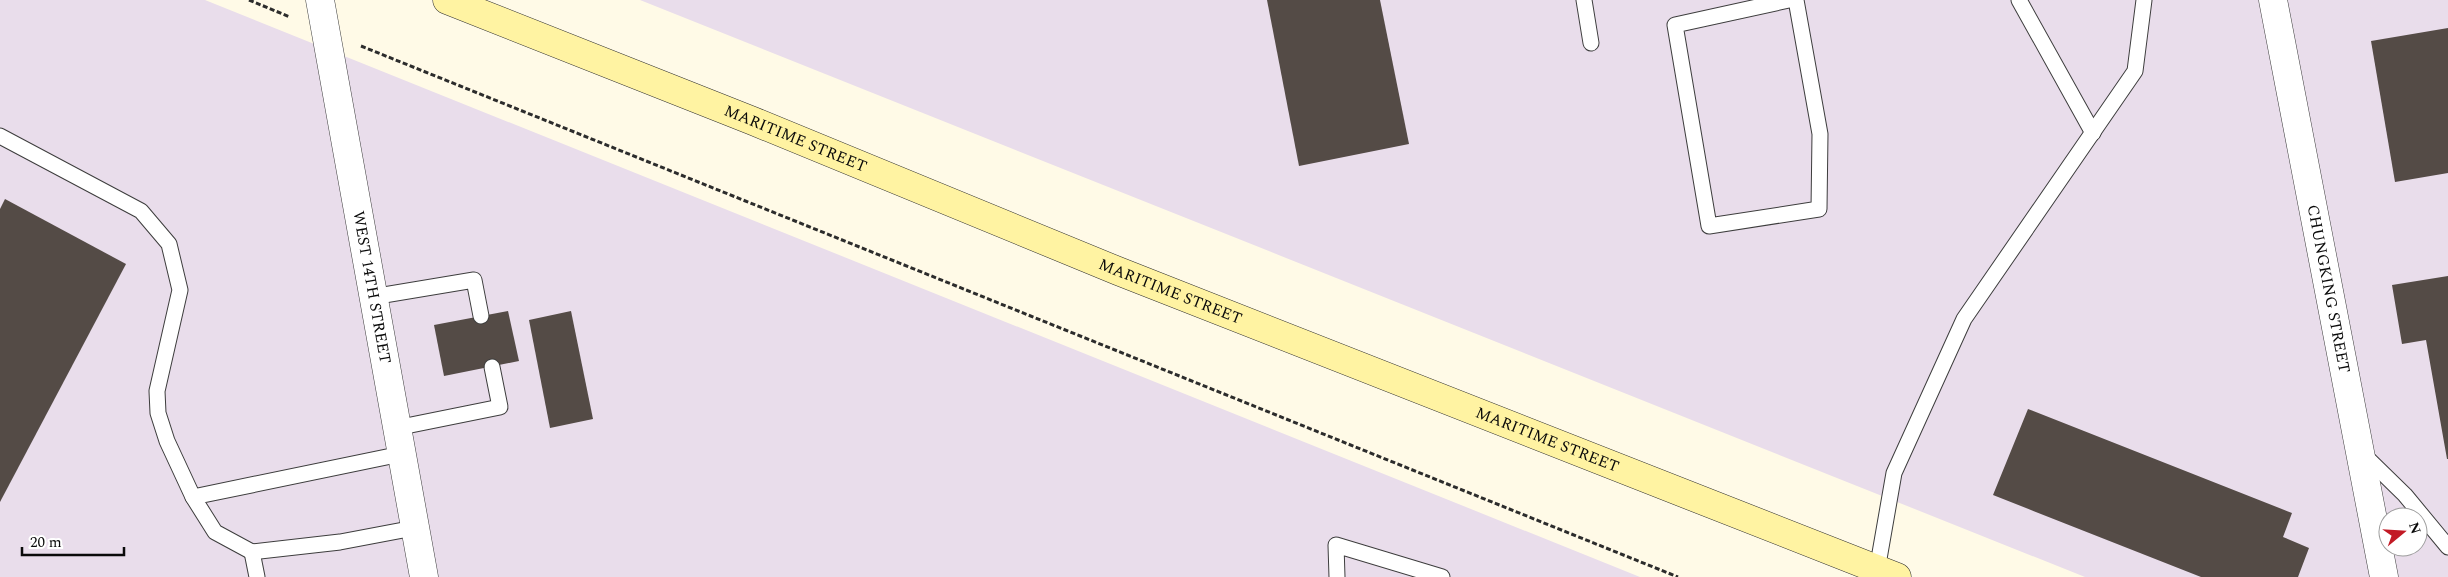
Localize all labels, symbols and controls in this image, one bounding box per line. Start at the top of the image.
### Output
street label: MARITIME STREET [720,99,871,179]
street label: CHUNGKING STREET [2301,202,2357,375]
street label: WEST 14TH STREET [346,209,397,366]
street label: MARITIME STREET [1095,252,1246,331]
street label: MARITIME STREET [1472,401,1623,479]
north arrow [2378,507,2428,557]
text: N [2403,519,2427,537]
scale bar [22,524,125,556]
text: 20 m [30,531,62,554]

